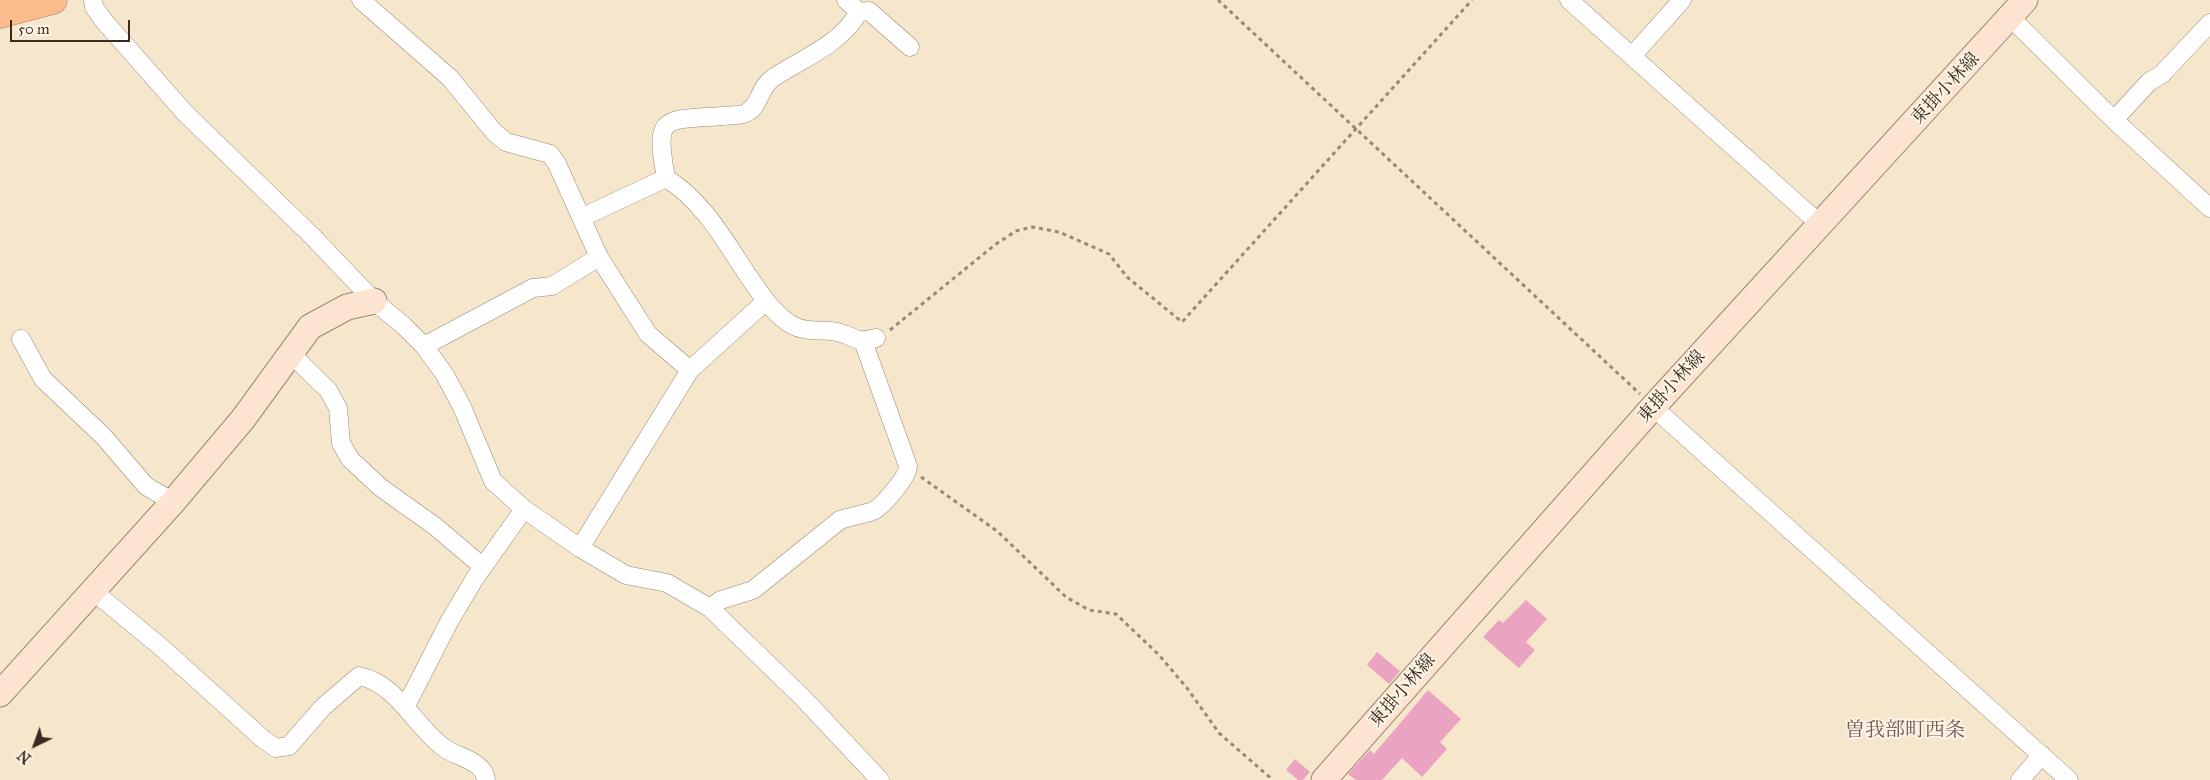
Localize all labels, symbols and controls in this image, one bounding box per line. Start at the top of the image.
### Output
scale bar [12,10,132,42]
text: 50 m [18,20,50,38]
street label: 東掛小林線 [1907,49,1985,129]
street label: 東掛小林線 [1634,346,1710,428]
street label: 東掛小林線 [1365,650,1441,732]
district label: 曽我部町西条 [1845,719,1965,743]
north arrow [10,720,60,770]
text: N [15,746,35,767]

